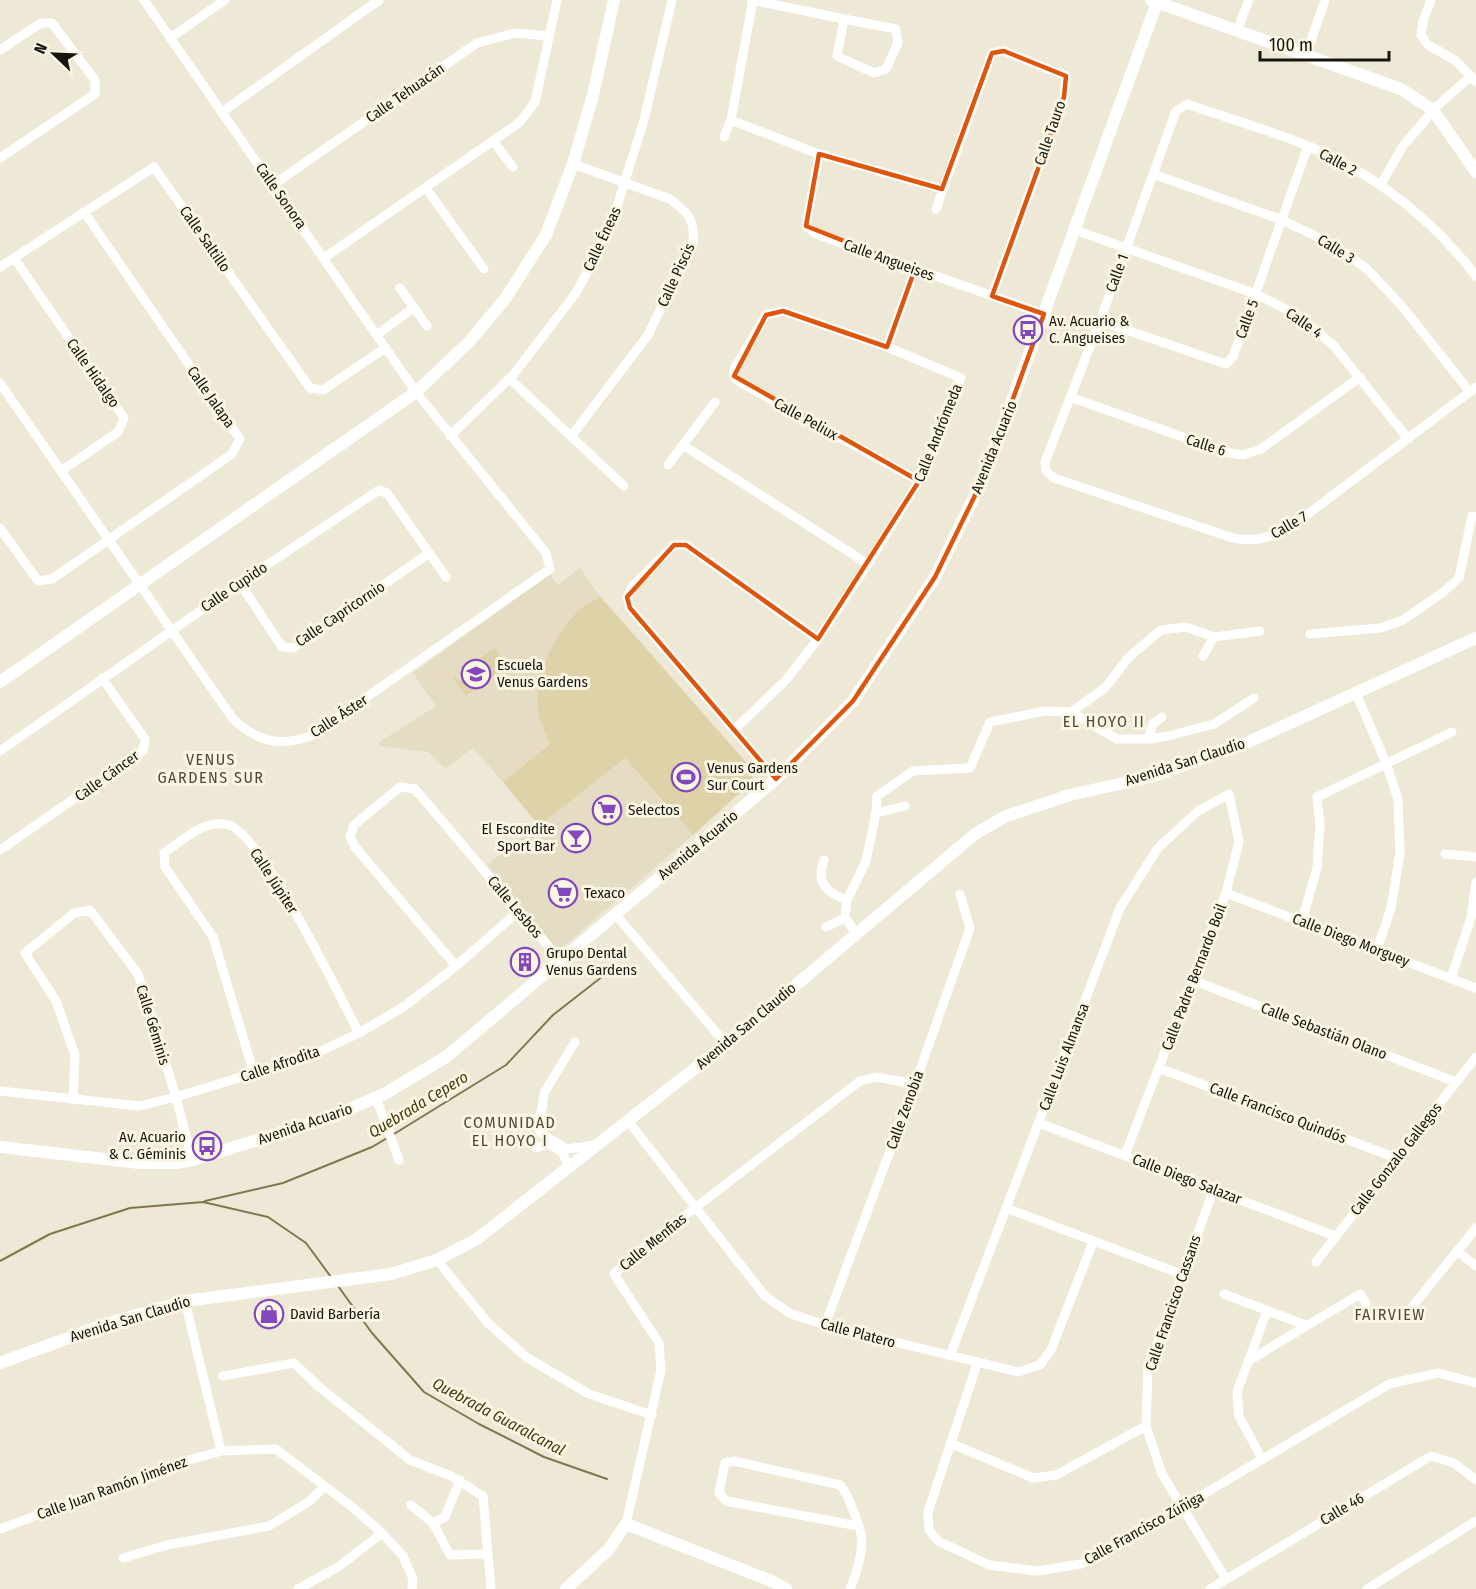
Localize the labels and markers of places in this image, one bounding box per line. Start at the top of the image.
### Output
place label: Av. Acuario & C. Angueises [1049,312,1129,347]
bus stop icon: Av. Acuario & C. Angueises [1012,314,1044,346]
place label: Escuela Venus Gardens [497,656,588,691]
school or university icon: Escuela Venus Gardens [460,658,492,690]
place label: Venus Gardens Sur Court [707,759,798,794]
sports icon: Venus Gardens Sur Court [670,761,702,793]
supermarket icon: Selectos [591,794,623,826]
place label: Selectos [628,801,680,819]
place label: El Escondite Sport Bar [481,820,556,855]
bar icon: El Escondite Sport Bar [560,822,592,854]
supermarket icon: Texaco [547,877,579,909]
place label: Texaco [584,884,625,902]
place label: Grupo Dental Venus Gardens [546,944,637,979]
building icon: Grupo Dental Venus Gardens [509,946,541,978]
place label: Av. Acuario & C. Géminis [109,1128,186,1163]
bus stop icon: Av. Acuario & C. Géminis [191,1130,223,1162]
shop icon: David Barbería [253,1298,285,1330]
place label: David Barbería [290,1305,380,1323]

